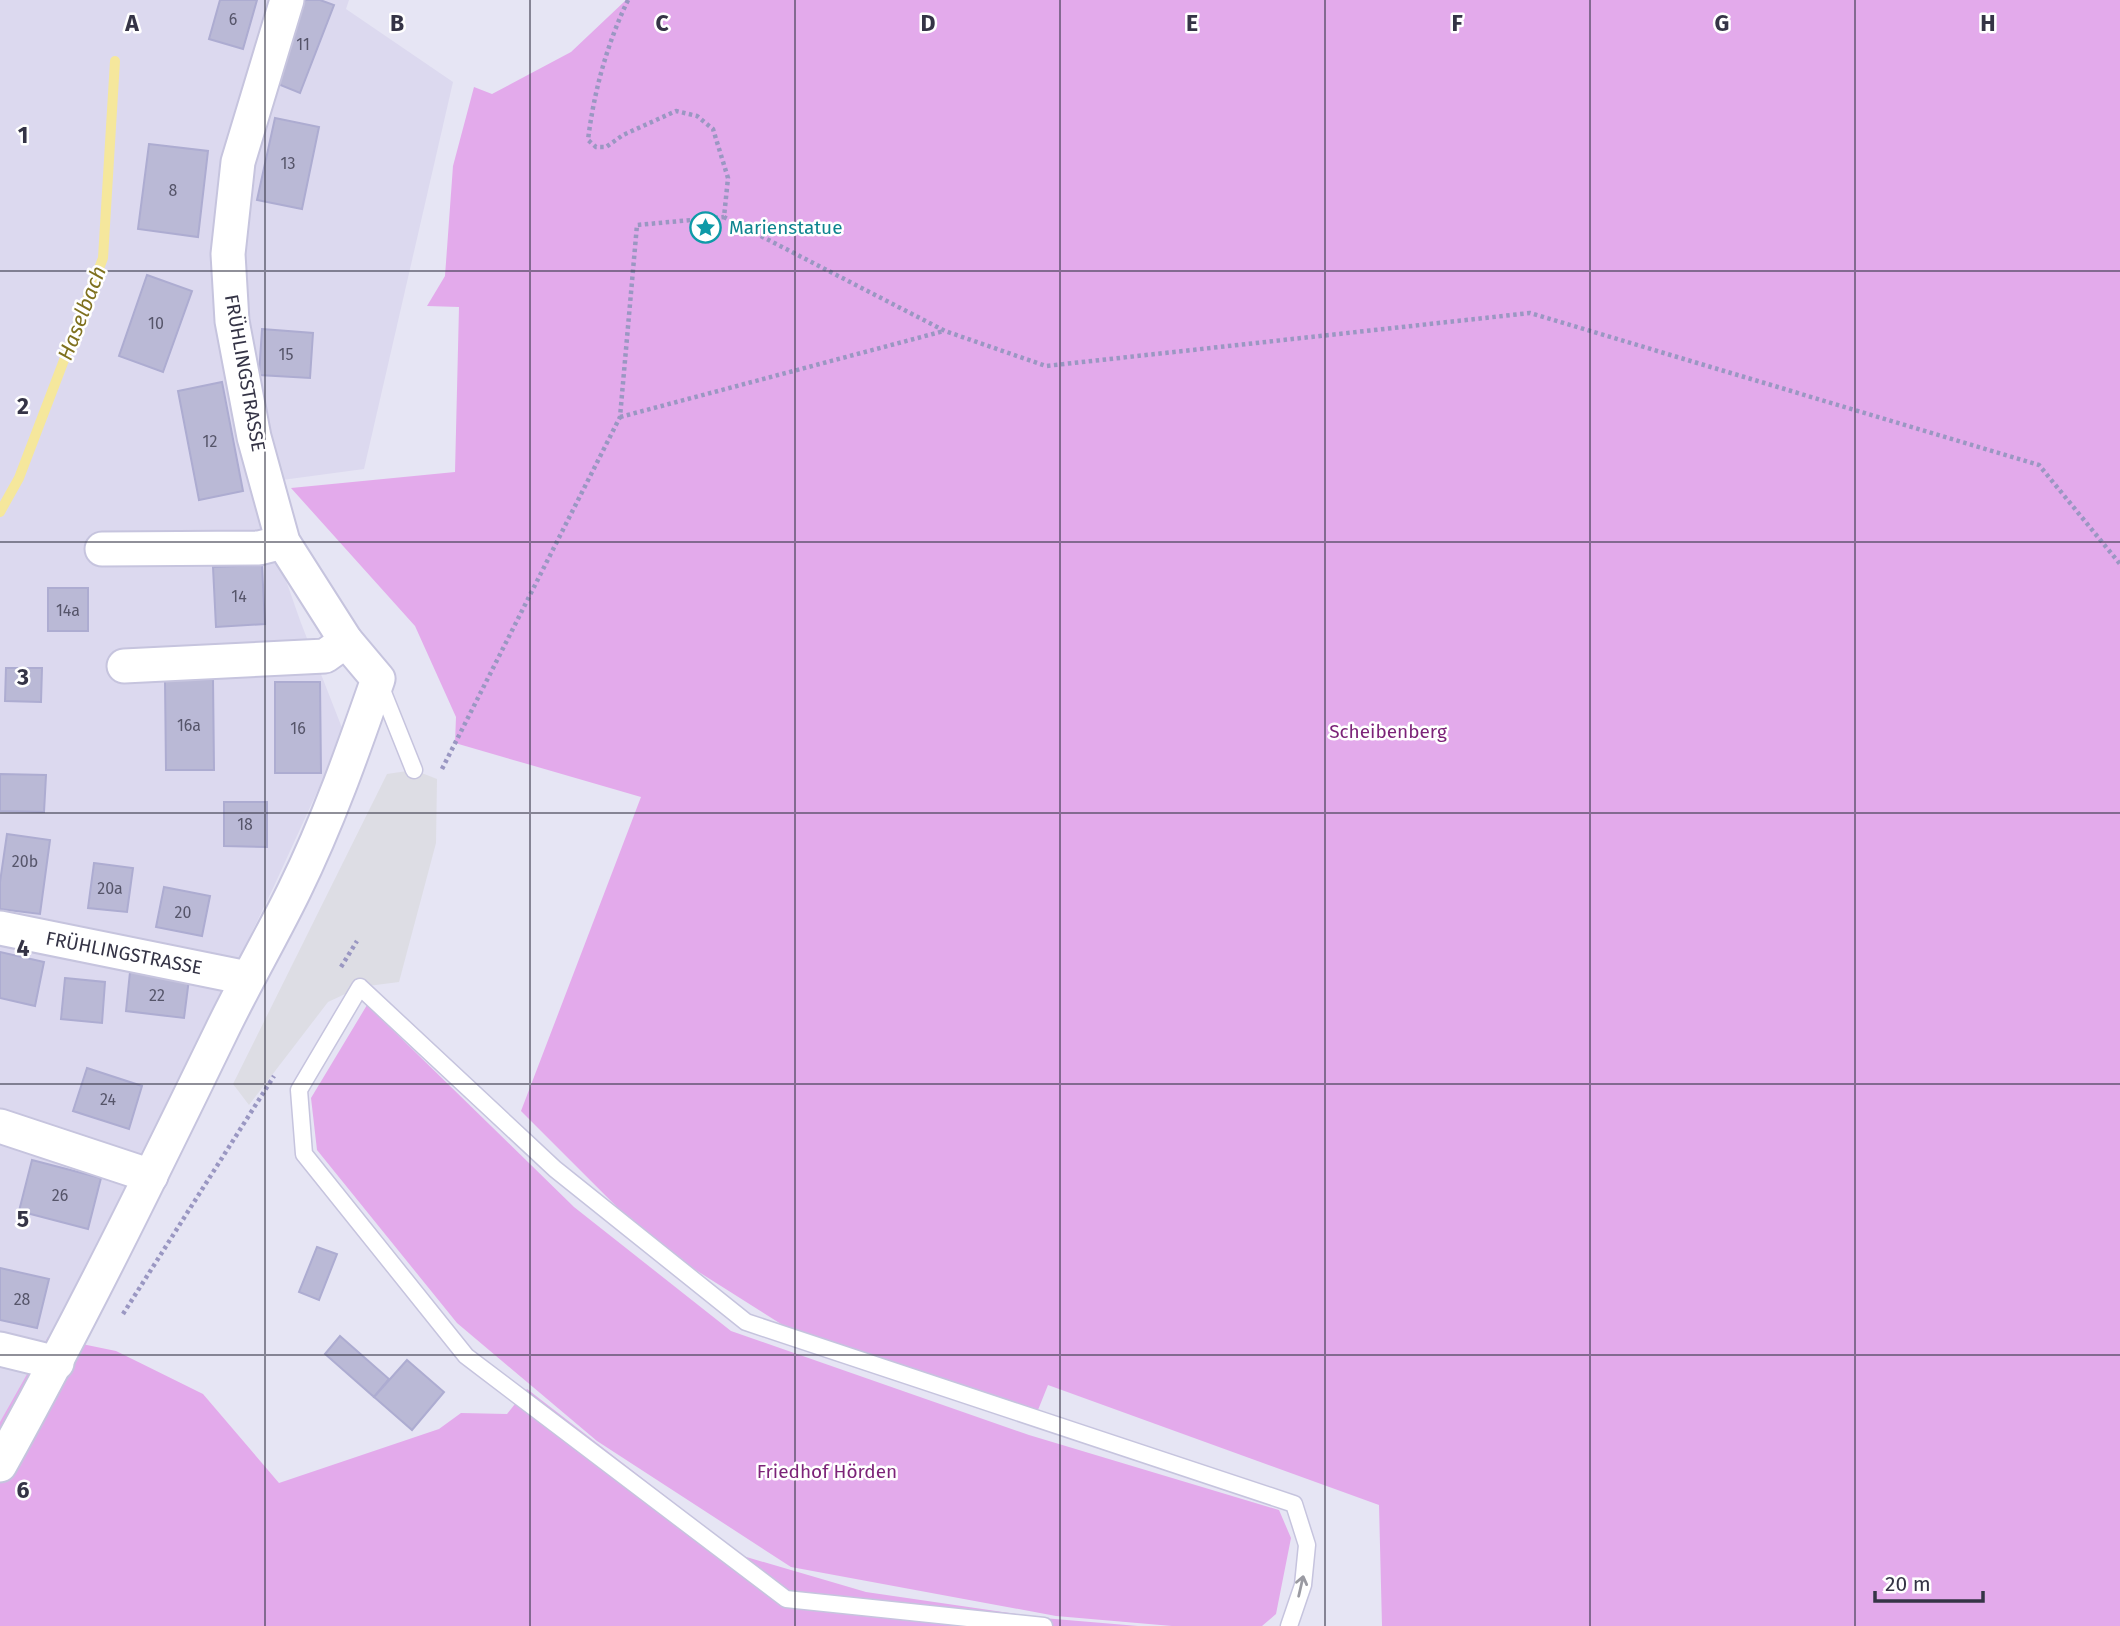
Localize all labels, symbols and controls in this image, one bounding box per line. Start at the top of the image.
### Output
text: A [124,9,139,37]
text: B [390,9,404,37]
text: C [655,9,669,37]
text: D [921,9,936,37]
text: E [1186,9,1198,37]
text: F [1451,9,1463,37]
text: G [1715,9,1729,37]
text: H [1980,9,1996,37]
house number: 6 [229,10,237,29]
house number: 11 [296,35,310,54]
text: 1 [18,121,28,149]
house number: 13 [281,154,295,173]
house number: 8 [169,181,178,200]
place icon: Marienstatue [689,210,723,244]
place label: Marienstatue [729,216,843,239]
water label: Haselbach [52,262,112,364]
street label: FRÜHLINGSTRASSE [220,293,270,453]
house number: 10 [148,314,164,333]
house number: 15 [279,345,293,364]
text: 2 [17,392,29,420]
house number: 12 [203,432,217,451]
house number: 14 [231,587,247,606]
house number: 14a [56,601,80,620]
text: 3 [16,663,29,691]
house number: 16a [177,716,201,735]
house number: 16 [290,719,306,738]
park label: Scheibenberg [1329,720,1447,743]
house number: 18 [237,815,253,834]
house number: 20b [12,852,38,871]
house number: 20a [97,879,123,898]
house number: 20 [175,903,191,922]
street label: FRÜHLINGSTRASSE [44,927,204,979]
text: 4 [17,934,30,962]
house number: 22 [149,986,165,1005]
house number: 24 [100,1090,116,1109]
house number: 26 [52,1186,68,1205]
text: 5 [17,1205,29,1233]
house number: 28 [14,1290,31,1309]
park label: Friedhof Hörden [757,1460,897,1483]
text: 6 [17,1476,30,1504]
scale bar [1875,1560,1983,1604]
text: 20 m [1885,1571,1931,1597]
one-way arrow [1295,1575,1308,1598]

